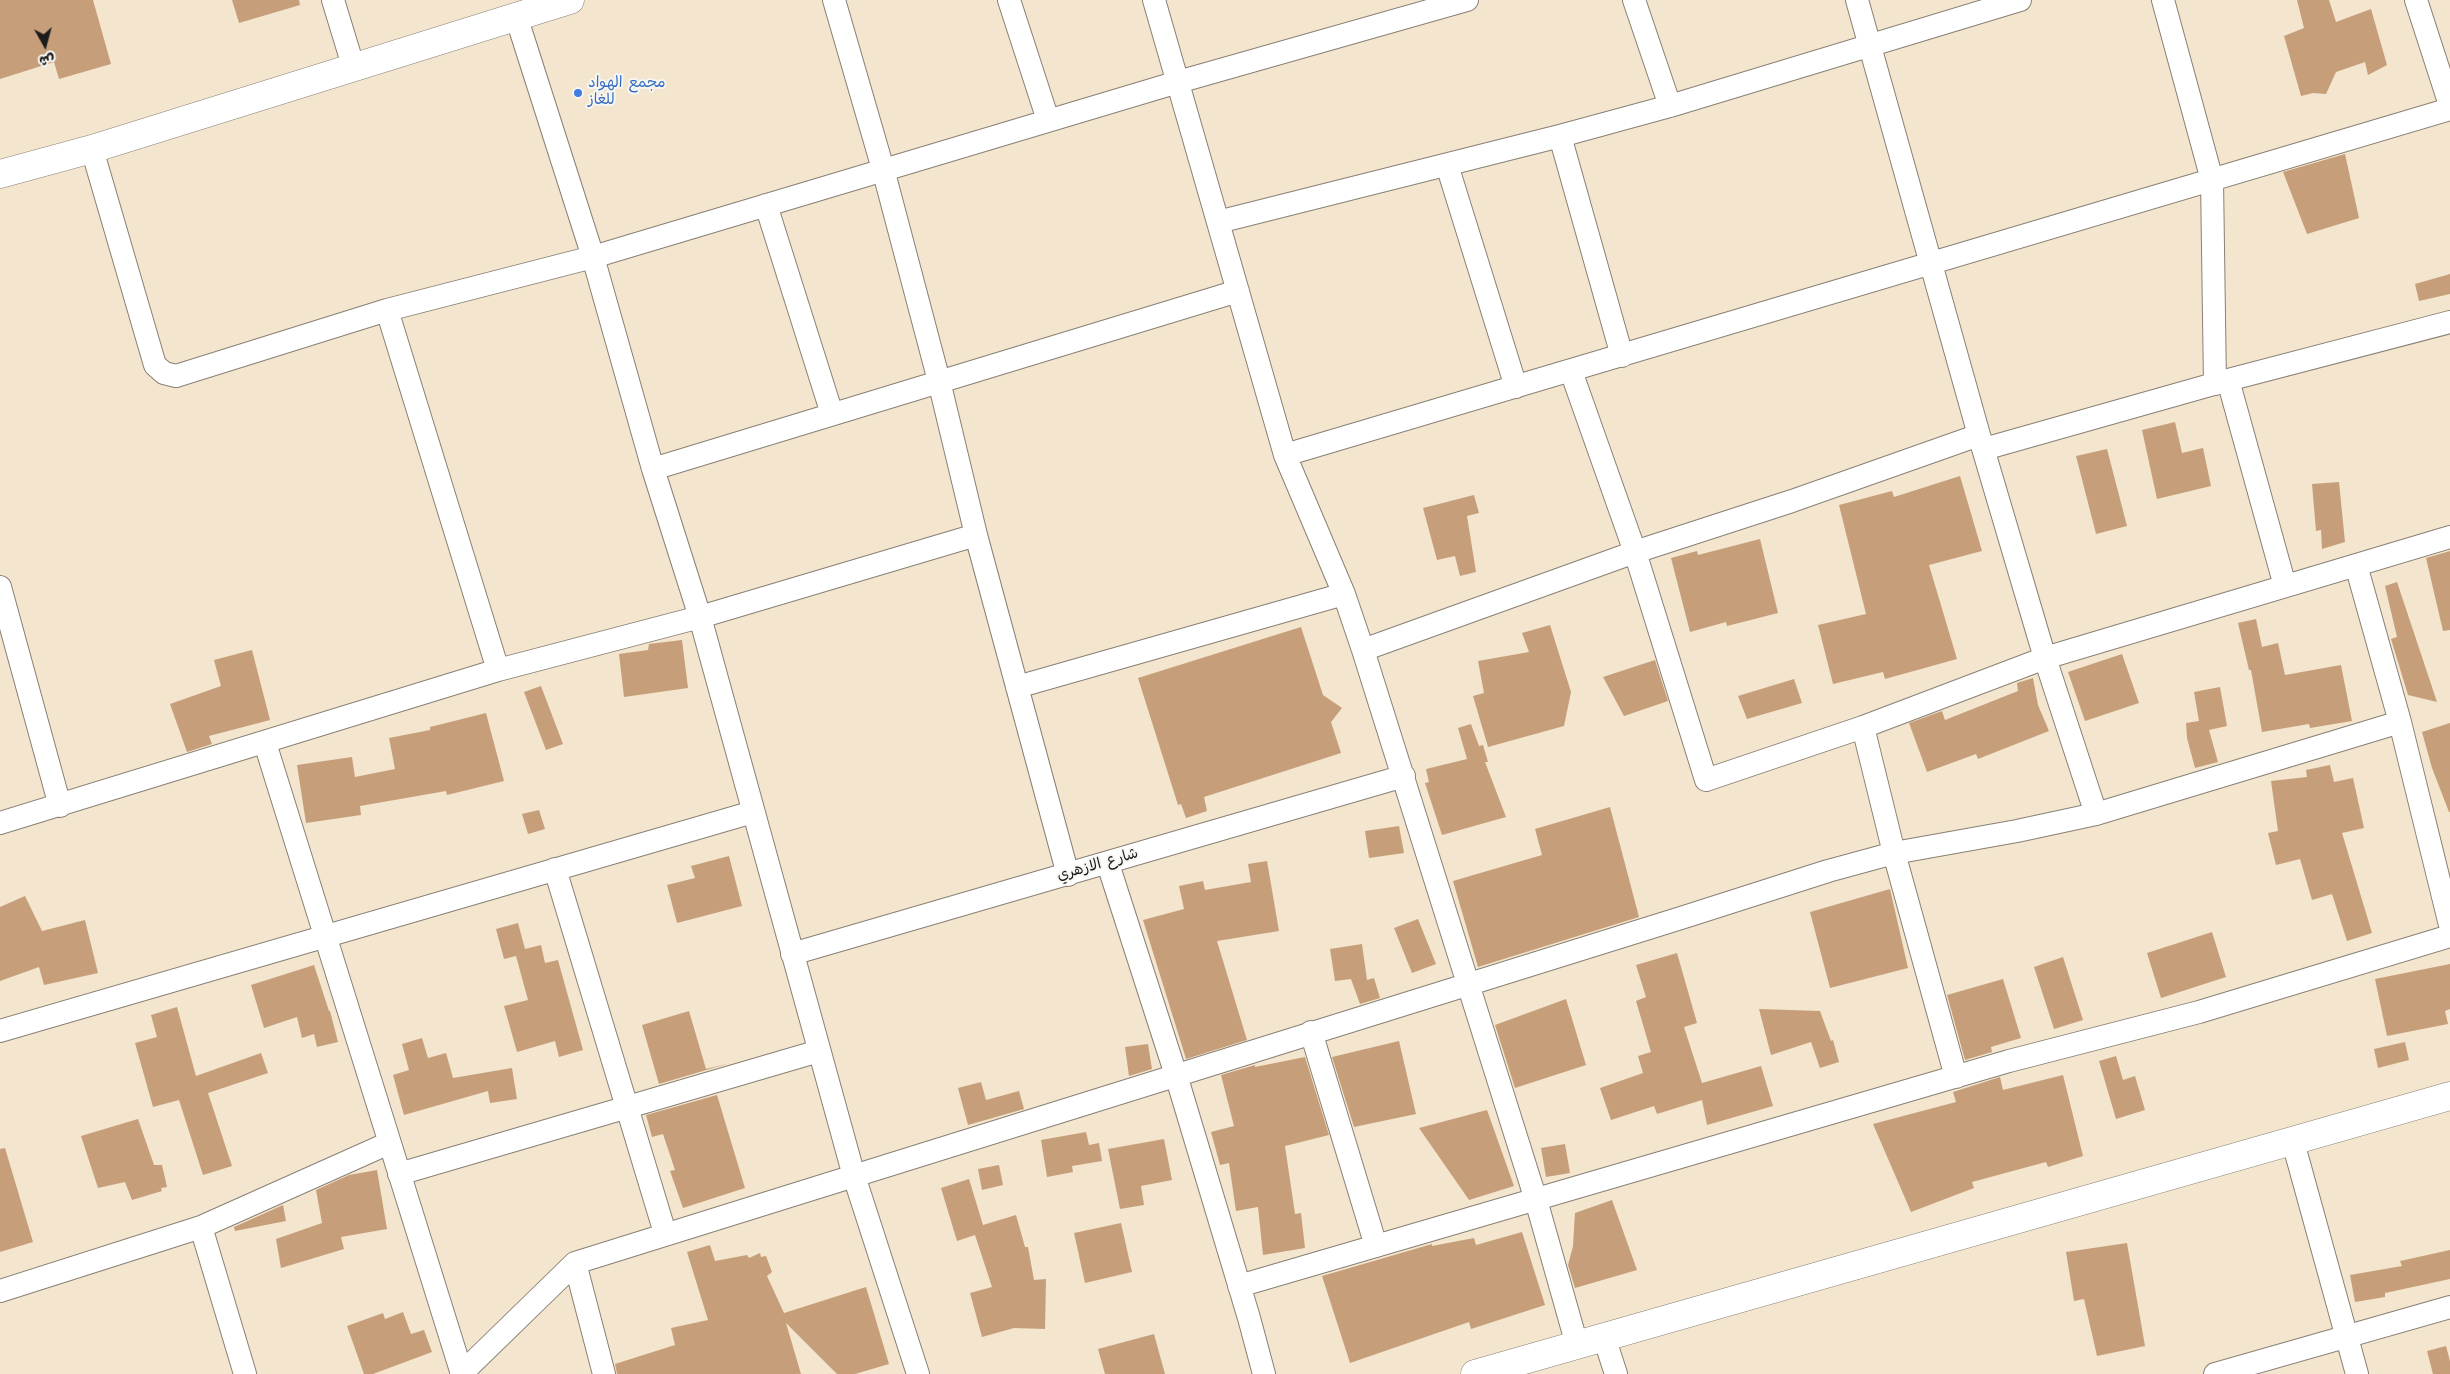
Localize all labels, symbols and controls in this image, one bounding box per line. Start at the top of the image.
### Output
north arrow [20,20,70,70]
text: ش [38,48,56,72]
place label: مجمع الهواد للغاز [588,75,665,110]
marker: مجمع الهواد للغاز [572,87,584,99]
street label: شارع الازهري [1055,846,1141,886]

